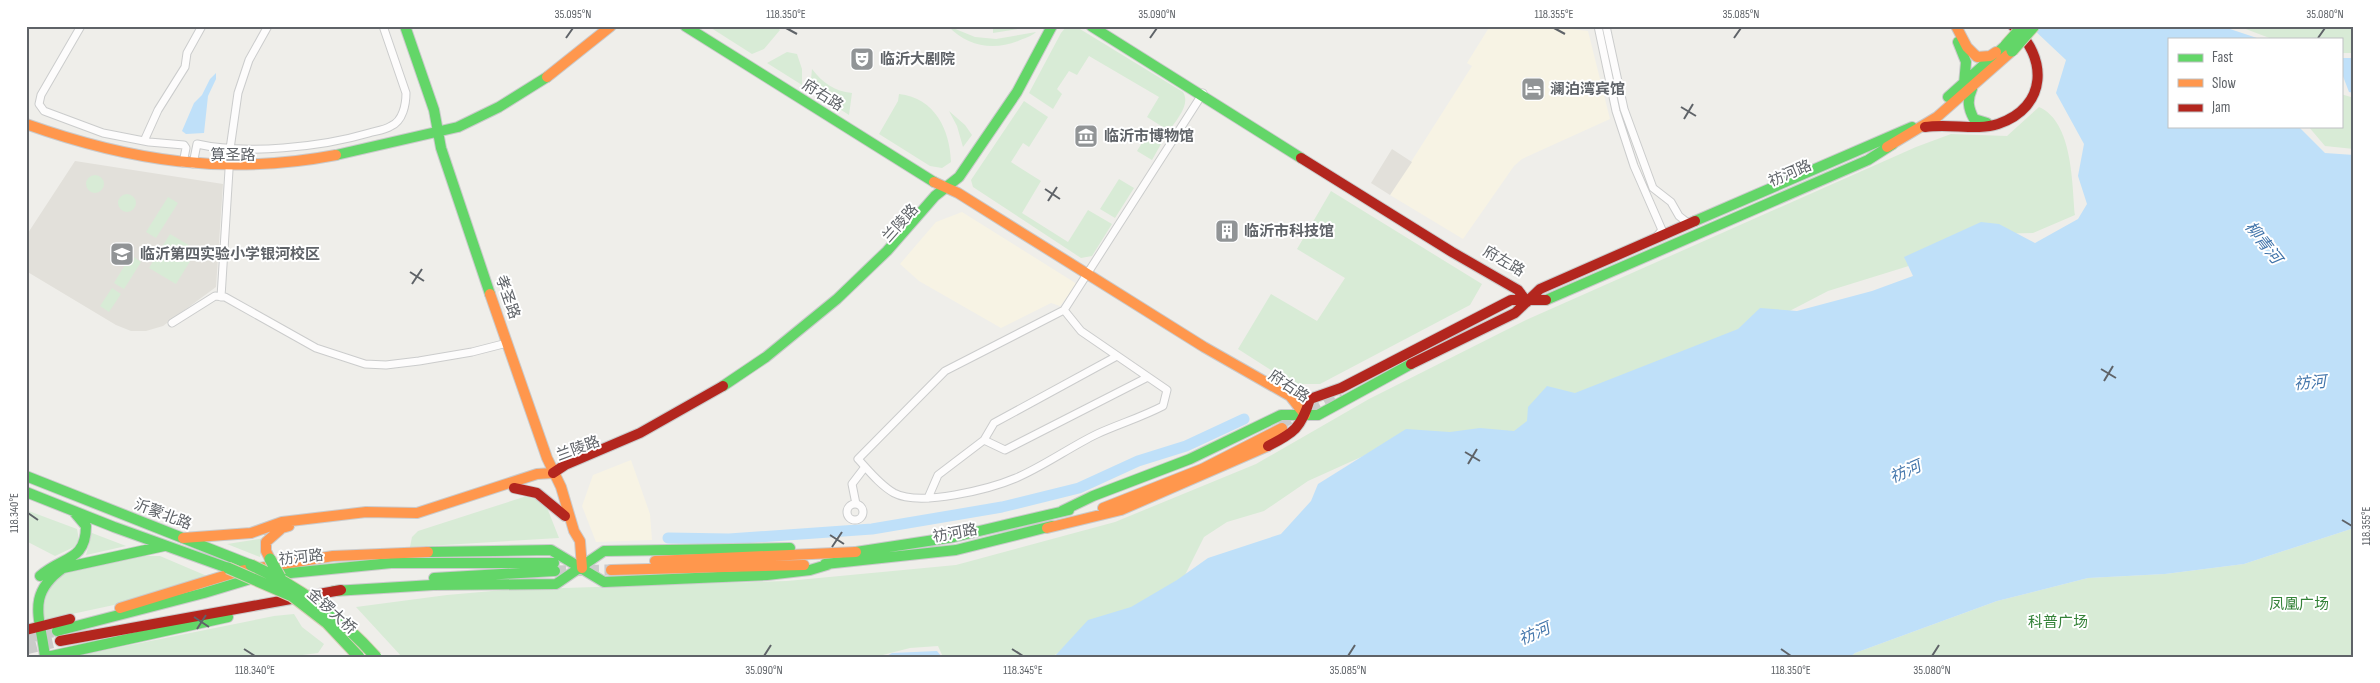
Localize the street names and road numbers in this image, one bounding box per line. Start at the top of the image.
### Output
street label: 府右路 [799,75,847,115]
street label: 算圣路 [210,146,256,165]
street label: 祊河路 [1766,156,1815,191]
street label: 兰陵路 [878,200,922,246]
street label: 府左路 [1480,242,1528,281]
street label: 孝圣路 [491,273,524,322]
street label: 府右路 [1265,366,1313,407]
street label: 兰陵路 [554,432,603,465]
street label: 沂蒙北路 [131,495,194,534]
street label: 祊河路 [931,520,979,547]
street label: 祊河路 [278,546,324,569]
street label: 金锣大桥 [303,584,360,639]

